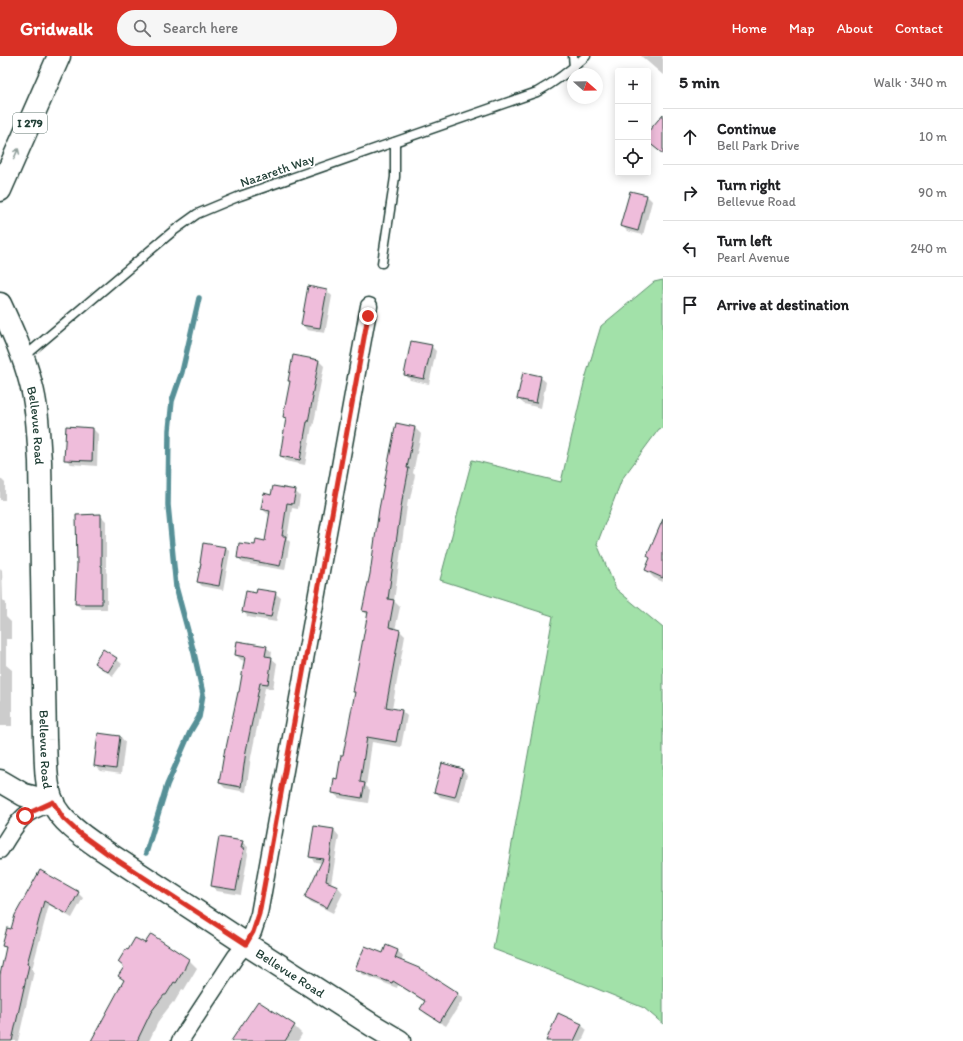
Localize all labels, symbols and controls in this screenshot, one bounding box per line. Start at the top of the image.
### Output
search box [117,10,397,46]
text: Gridwalk [20,17,93,40]
icon: search [131,17,153,39]
text: Search here [163,19,238,37]
text: Home [732,20,767,37]
text: Map [789,20,815,37]
text: About [837,20,873,37]
text: Contact [895,20,943,37]
north arrow [567,68,603,104]
map controls [615,68,651,176]
button: + [615,68,651,104]
text: 5 min [679,72,719,92]
text: Walk · 340 m [874,75,947,90]
button: − [615,104,651,140]
road number: I 279 [13,113,47,133]
text: Continue [717,120,776,138]
icon: ahead [679,126,701,148]
text: 10 m [919,129,947,144]
text: Bell Park Drive [717,138,800,153]
button: locate [615,140,651,176]
one-way arrow [13,149,20,161]
street label: Nazareth Way [238,151,316,190]
text: Turn right [717,176,781,194]
icon: right [679,182,701,204]
text: 90 m [918,185,947,200]
text: Bellevue Road [717,194,796,209]
text: Turn left [717,232,772,250]
icon: left [679,238,701,260]
text: 240 m [910,241,947,256]
text: Pearl Avenue [717,250,790,265]
icon: arrive [679,294,701,316]
text: Arrive at destination [717,296,849,314]
route end [359,307,377,325]
street label: Bellevue Road [24,385,47,465]
street label: Bellevue Road [36,710,55,790]
route start [16,807,34,825]
street label: Bellevue Road [253,945,328,1001]

